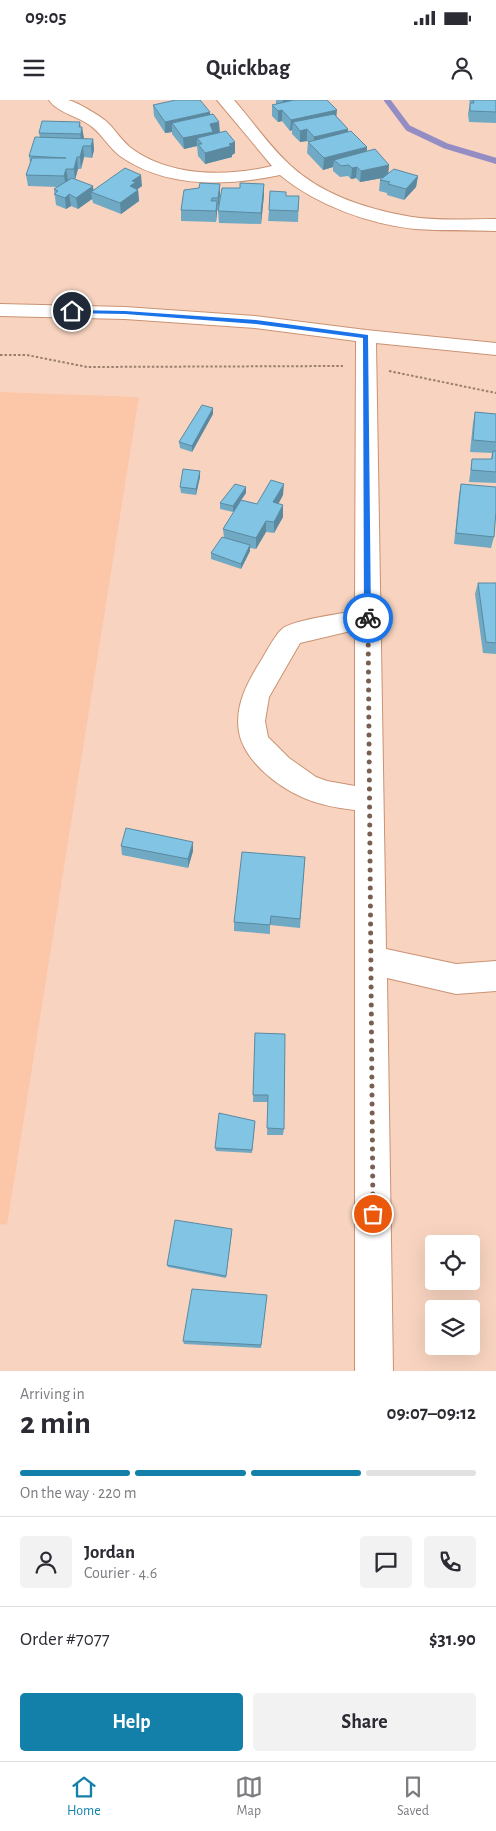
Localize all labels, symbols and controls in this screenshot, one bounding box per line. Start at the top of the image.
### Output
text: 09:05 [25,8,67,27]
icon: menu [20,54,48,82]
icon: person [448,54,476,82]
text: Quickbag [206,57,290,79]
pin [51,290,93,332]
icon: home [58,297,86,325]
courier [343,593,393,643]
icon: bike [354,604,382,632]
pin [352,1193,394,1235]
icon: bag [359,1200,387,1228]
map controls [425,1235,480,1355]
button: locate [425,1235,480,1290]
button: layers [425,1300,480,1355]
text: Arriving in [20,1386,85,1402]
text: 09:07–09:12 [386,1404,476,1423]
text: 2 min [20,1407,91,1439]
text: On the way · 220 m [20,1485,136,1501]
button: person [20,1536,72,1588]
button: chat [360,1536,412,1588]
button: phone [424,1536,476,1588]
text: Jordan [84,1543,135,1562]
text: Courier · 4.6 [84,1565,157,1581]
text: Order #7077 [20,1630,110,1649]
text: $31.90 [429,1630,476,1649]
button: Help [20,1693,243,1751]
button: Share [253,1693,476,1751]
tab: Home [67,1773,101,1820]
tab: Map [235,1773,263,1820]
tab: Saved [397,1773,429,1820]

